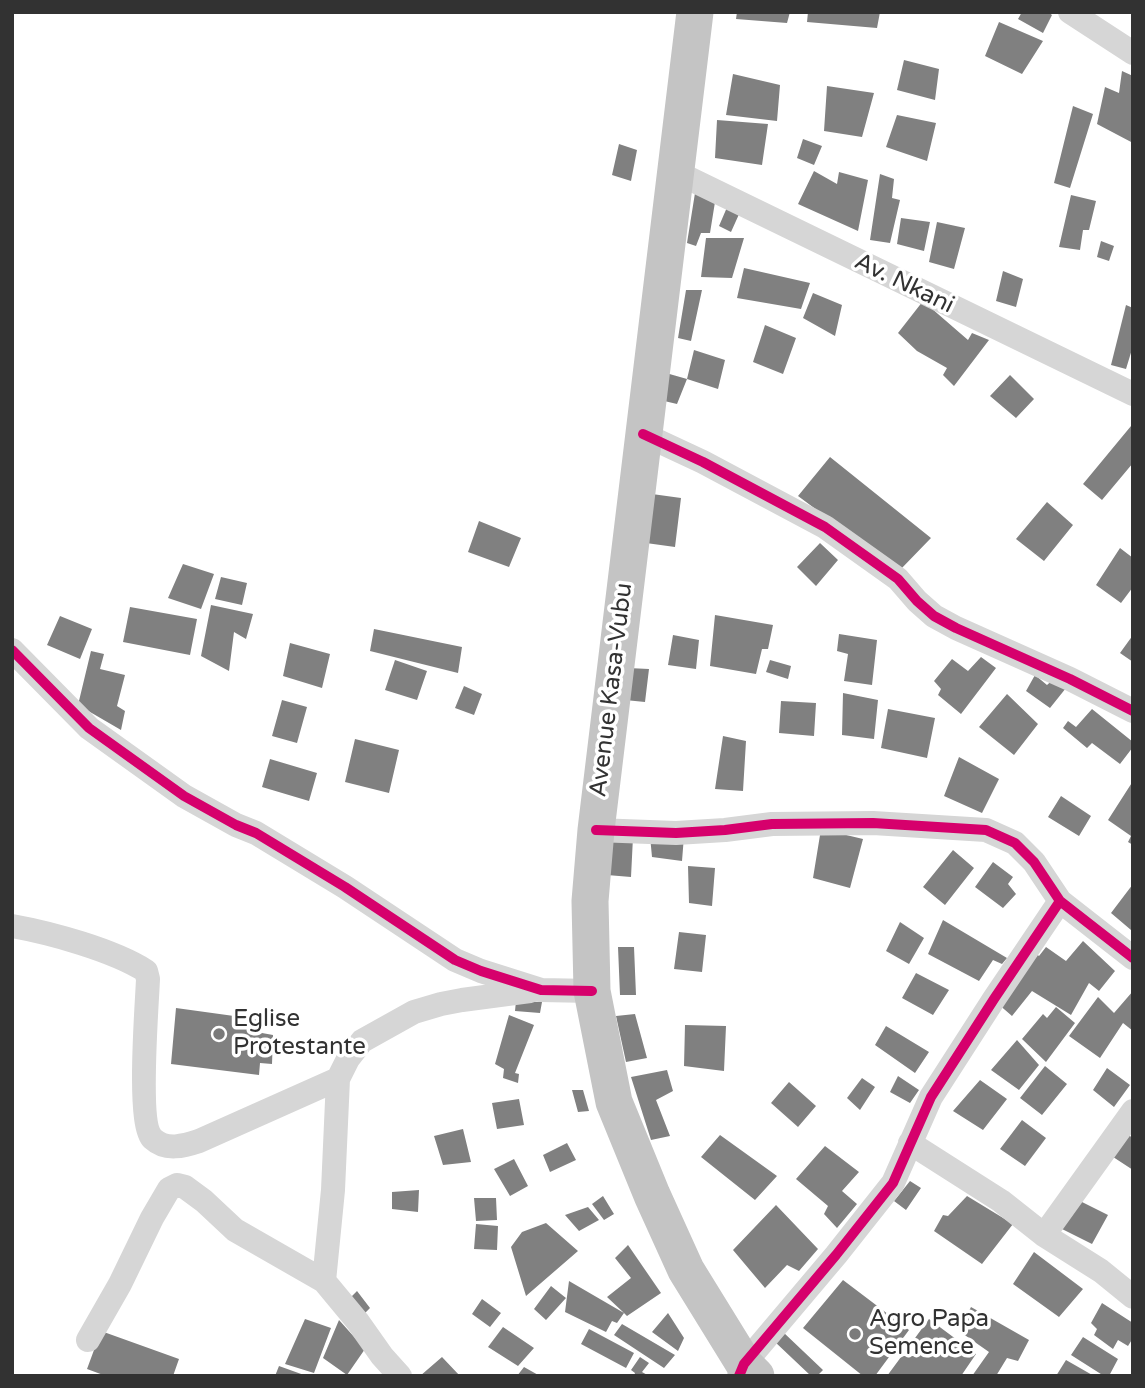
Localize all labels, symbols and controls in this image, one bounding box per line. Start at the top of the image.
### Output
street label: Av. Nkani [849,248,959,320]
street label: Avenue Kasa-Vubu [585,581,639,799]
place label: Eglise Protestante [233,1006,366,1062]
marker: Eglise Protestante [211,1026,227,1042]
place label: Agro Papa Semence [869,1306,989,1362]
marker: Agro Papa Semence [847,1326,863,1342]

